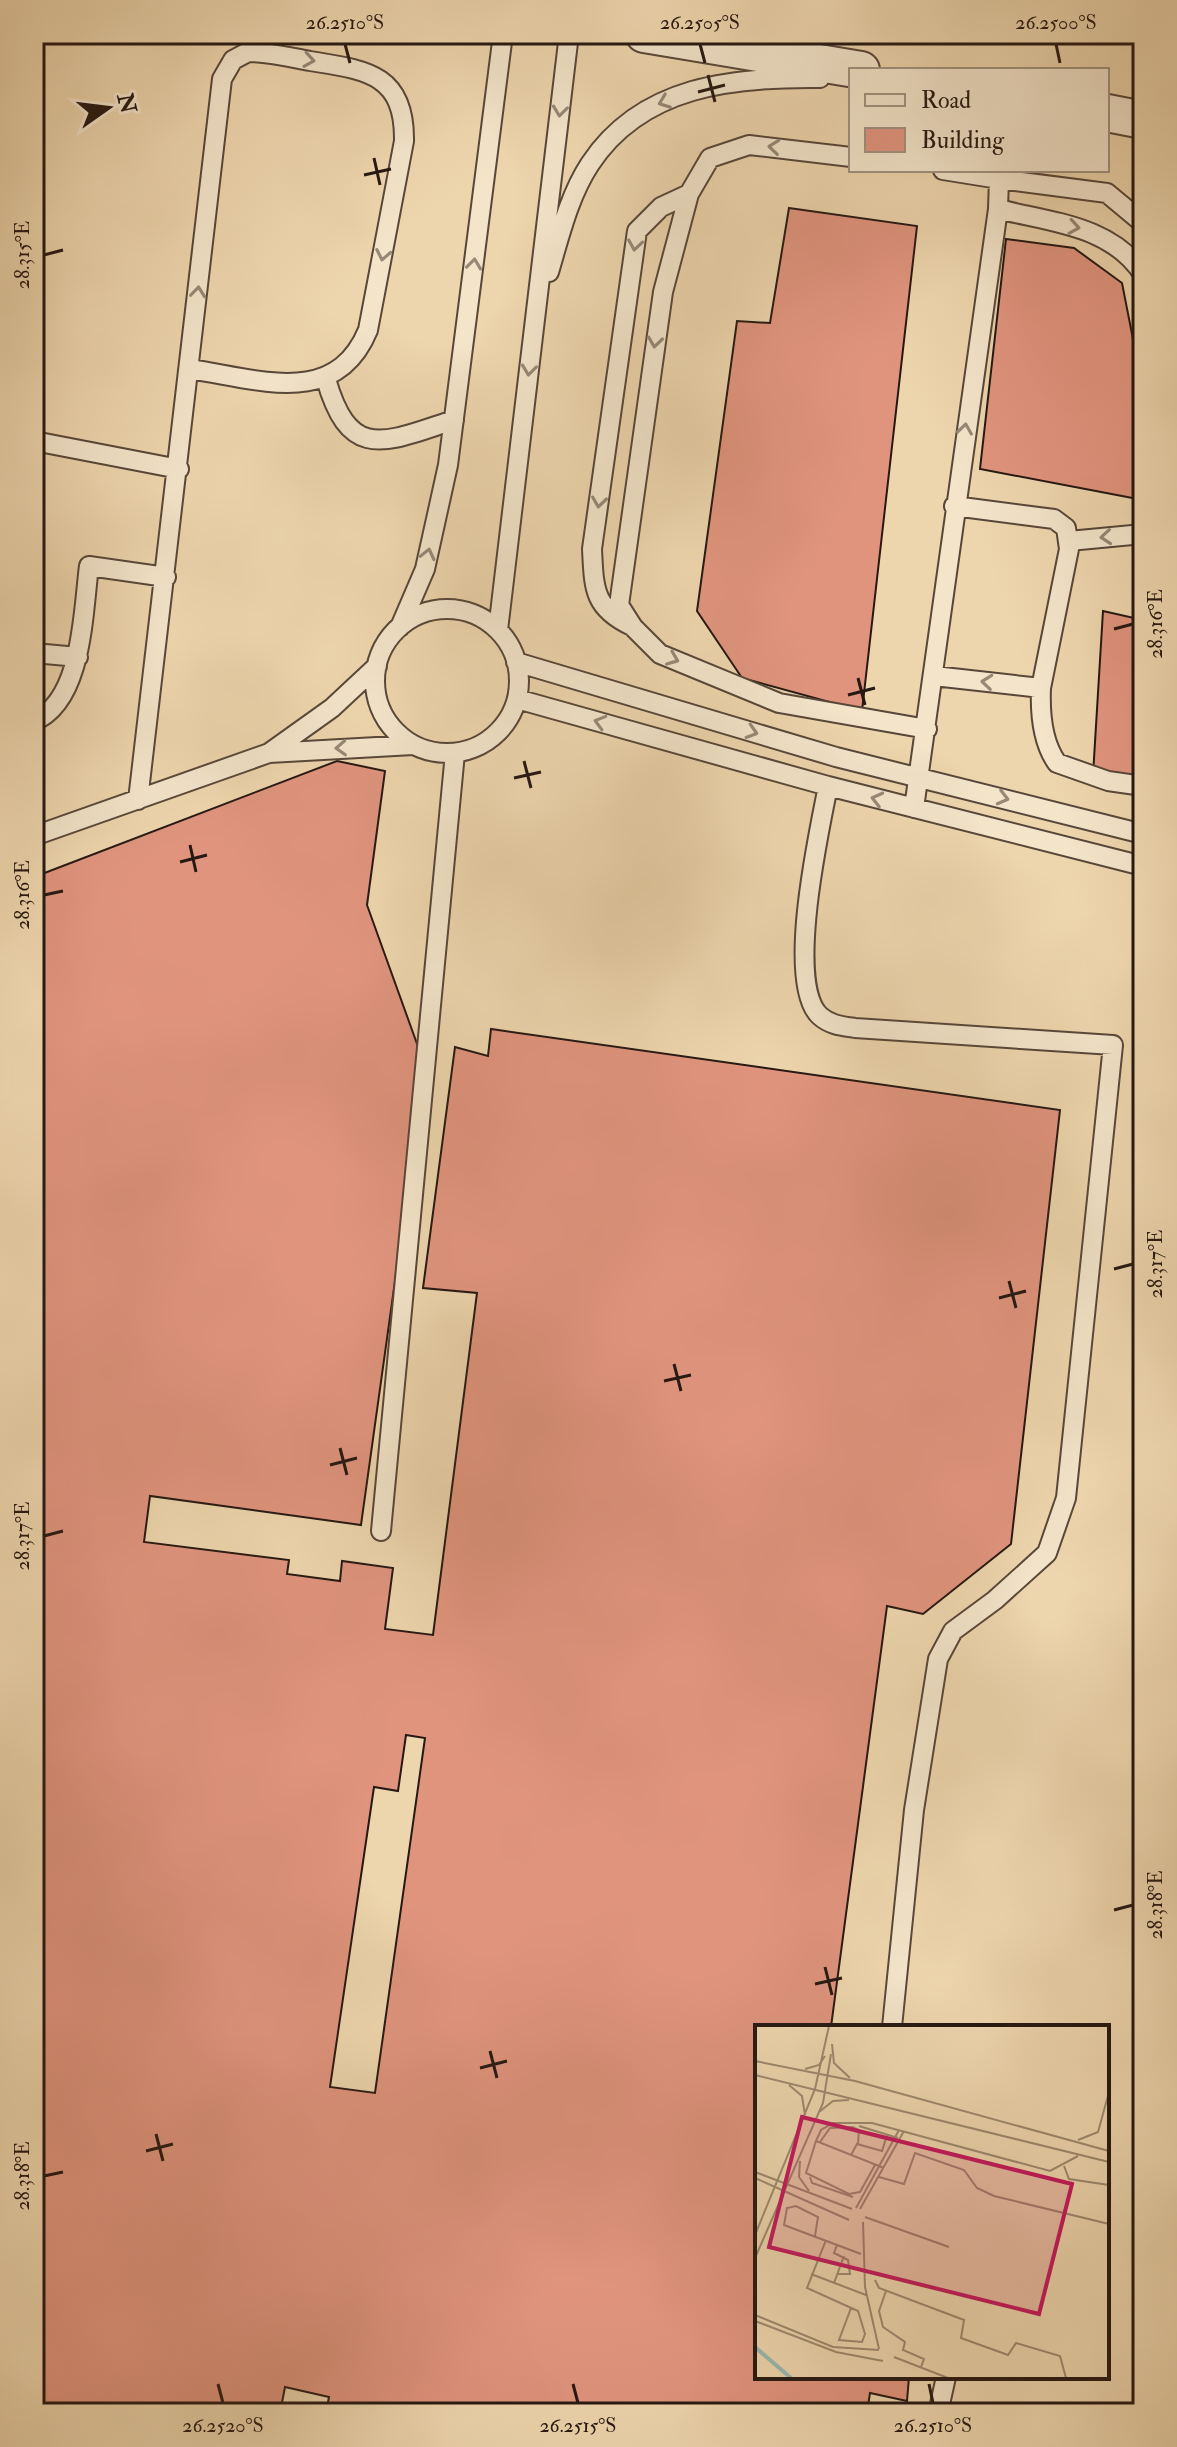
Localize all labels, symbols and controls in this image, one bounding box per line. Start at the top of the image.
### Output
text: 26.2510°S [306,10,384,35]
text: 26.2505°S [660,10,740,35]
text: 26.2500°S [1015,10,1097,35]
one-way arrow [302,51,316,68]
north arrow [68,68,148,148]
legend [849,68,1109,172]
text: Road [921,85,971,116]
text: N [110,89,142,117]
one-way arrow [658,92,672,108]
one-way arrow [552,105,569,118]
text: Building [921,125,1005,156]
one-way arrow [767,139,780,156]
one-way arrow [1067,218,1080,235]
text: 28.315°E [10,221,35,289]
one-way arrow [628,238,645,251]
one-way arrow [375,248,392,261]
one-way arrow [465,257,482,271]
one-way arrow [189,285,206,298]
one-way arrow [647,335,664,349]
one-way arrow [521,363,538,377]
one-way arrow [956,422,973,436]
one-way arrow [591,495,608,509]
one-way arrow [1099,529,1112,546]
one-way arrow [419,548,436,562]
text: 28.316°E [1143,589,1168,659]
one-way arrow [665,650,679,666]
one-way arrow [980,673,993,690]
one-way arrow [593,715,607,731]
one-way arrow [745,723,758,739]
one-way arrow [334,740,347,757]
one-way arrow [996,788,1010,805]
one-way arrow [871,791,885,808]
text: 28.316°E [10,860,35,930]
text: 28.317°E [1143,1230,1168,1298]
text: 28.317°E [10,1502,35,1570]
text: 28.318°E [1143,1870,1168,1940]
inset map [755,2025,1109,2379]
text: 28.318°E [10,2141,35,2211]
text: 26.2520°S [182,2413,264,2438]
text: 26.2515°S [539,2413,617,2438]
text: 26.2510°S [894,2413,972,2438]

